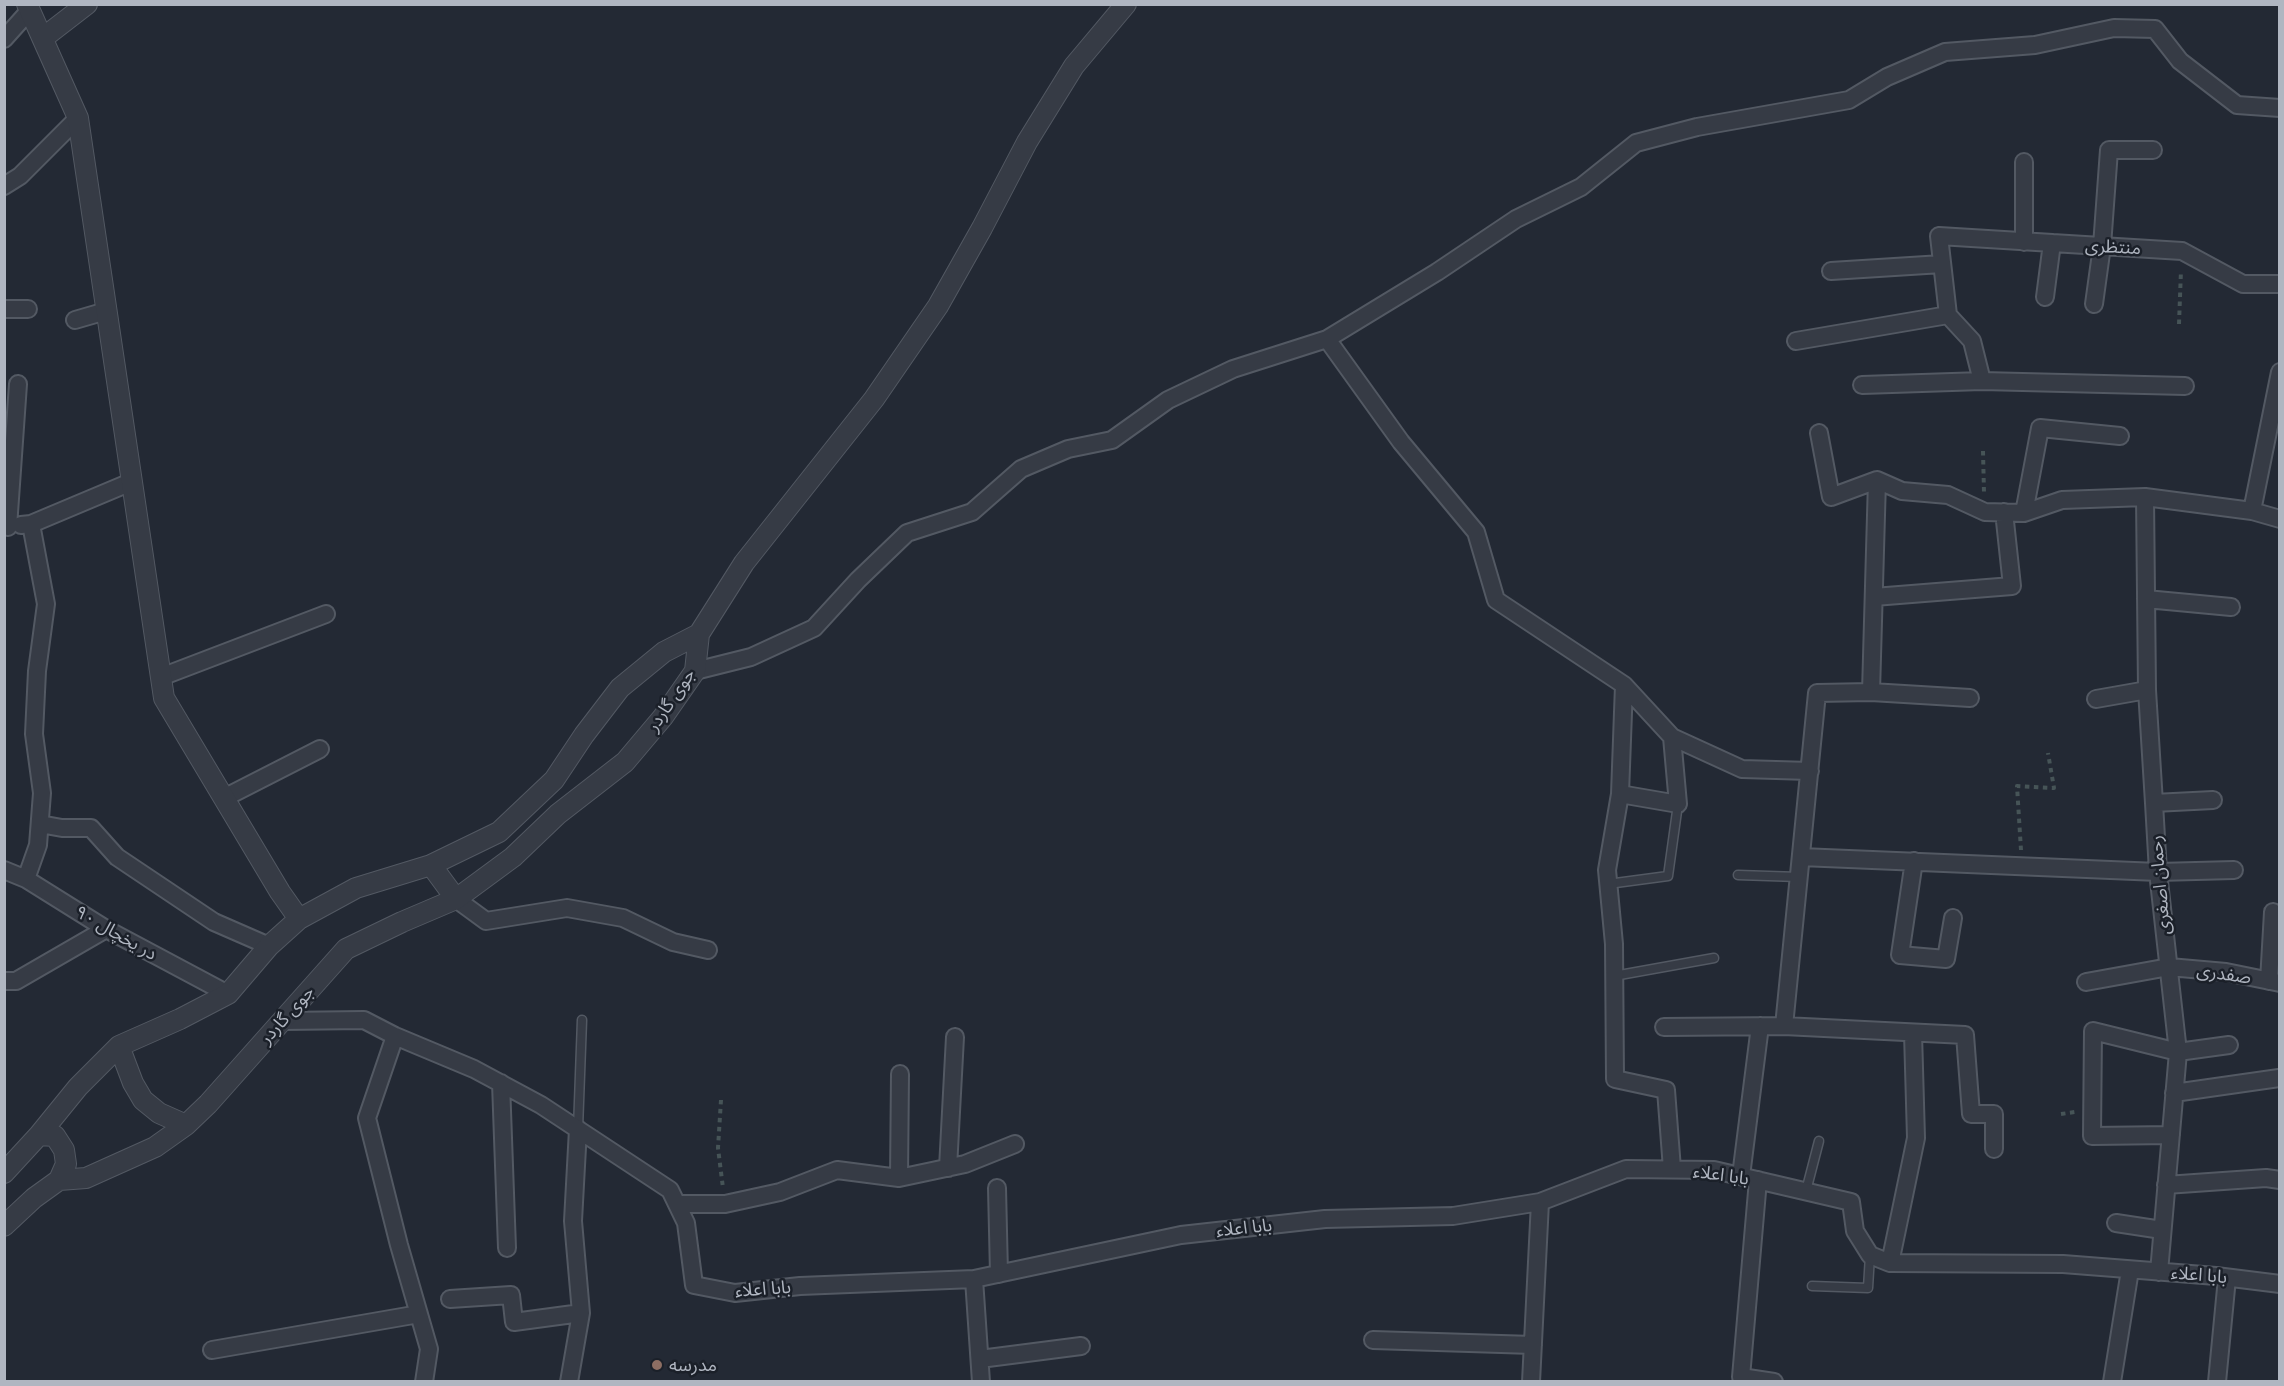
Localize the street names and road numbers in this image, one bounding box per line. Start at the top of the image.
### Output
street label: منتظری [2085,235,2141,259]
street label: جوی گاردر [642,664,700,736]
street label: رحمان اصغری [2145,834,2175,936]
street label: در یخچال ۹۰ [71,901,161,965]
street label: صفدری [2195,959,2253,989]
street label: جوی گاردر [255,981,319,1049]
street label: بابا اعلاء [1692,1160,1750,1190]
street label: بابا اعلاء [1215,1214,1273,1242]
street label: بابا اعلاء [2170,1262,2228,1288]
street label: بابا اعلاء [734,1276,792,1302]

